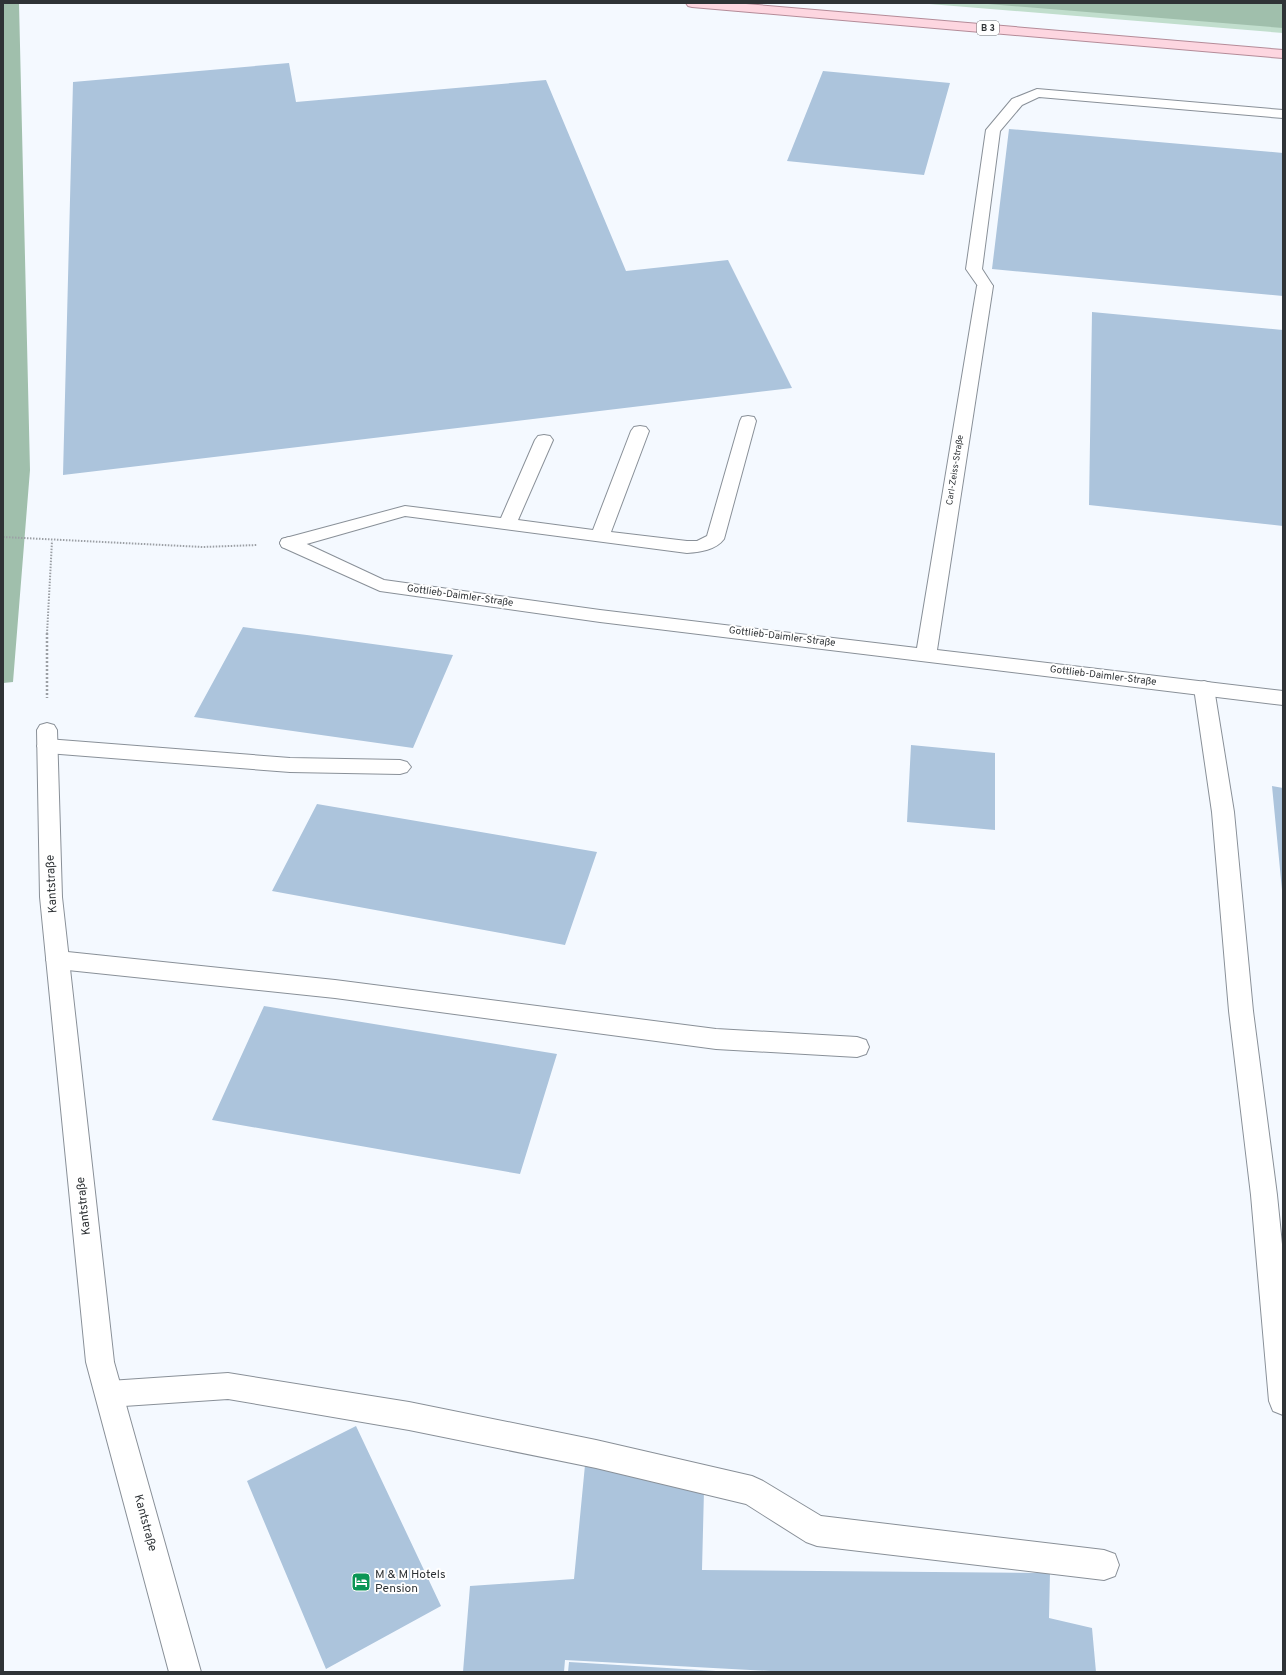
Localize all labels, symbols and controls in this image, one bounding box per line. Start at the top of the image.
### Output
road number: B 3 [977,21,999,35]
street label: Carl-Zeiss-Straße [944,434,966,506]
street label: Gottlieb-Daimler-Straße [406,582,514,610]
street label: Gottlieb-Daimler-Straße [728,624,836,650]
street label: Gottlieb-Daimler-Straße [1049,663,1157,689]
street label: Kantstraße [42,854,62,914]
street label: Kantstraße [73,1176,95,1236]
street label: Kantstraße [130,1493,160,1553]
place label: M & M Hotels Pension [375,1567,446,1597]
hotel icon: M & M Hotels Pension [350,1571,372,1593]

